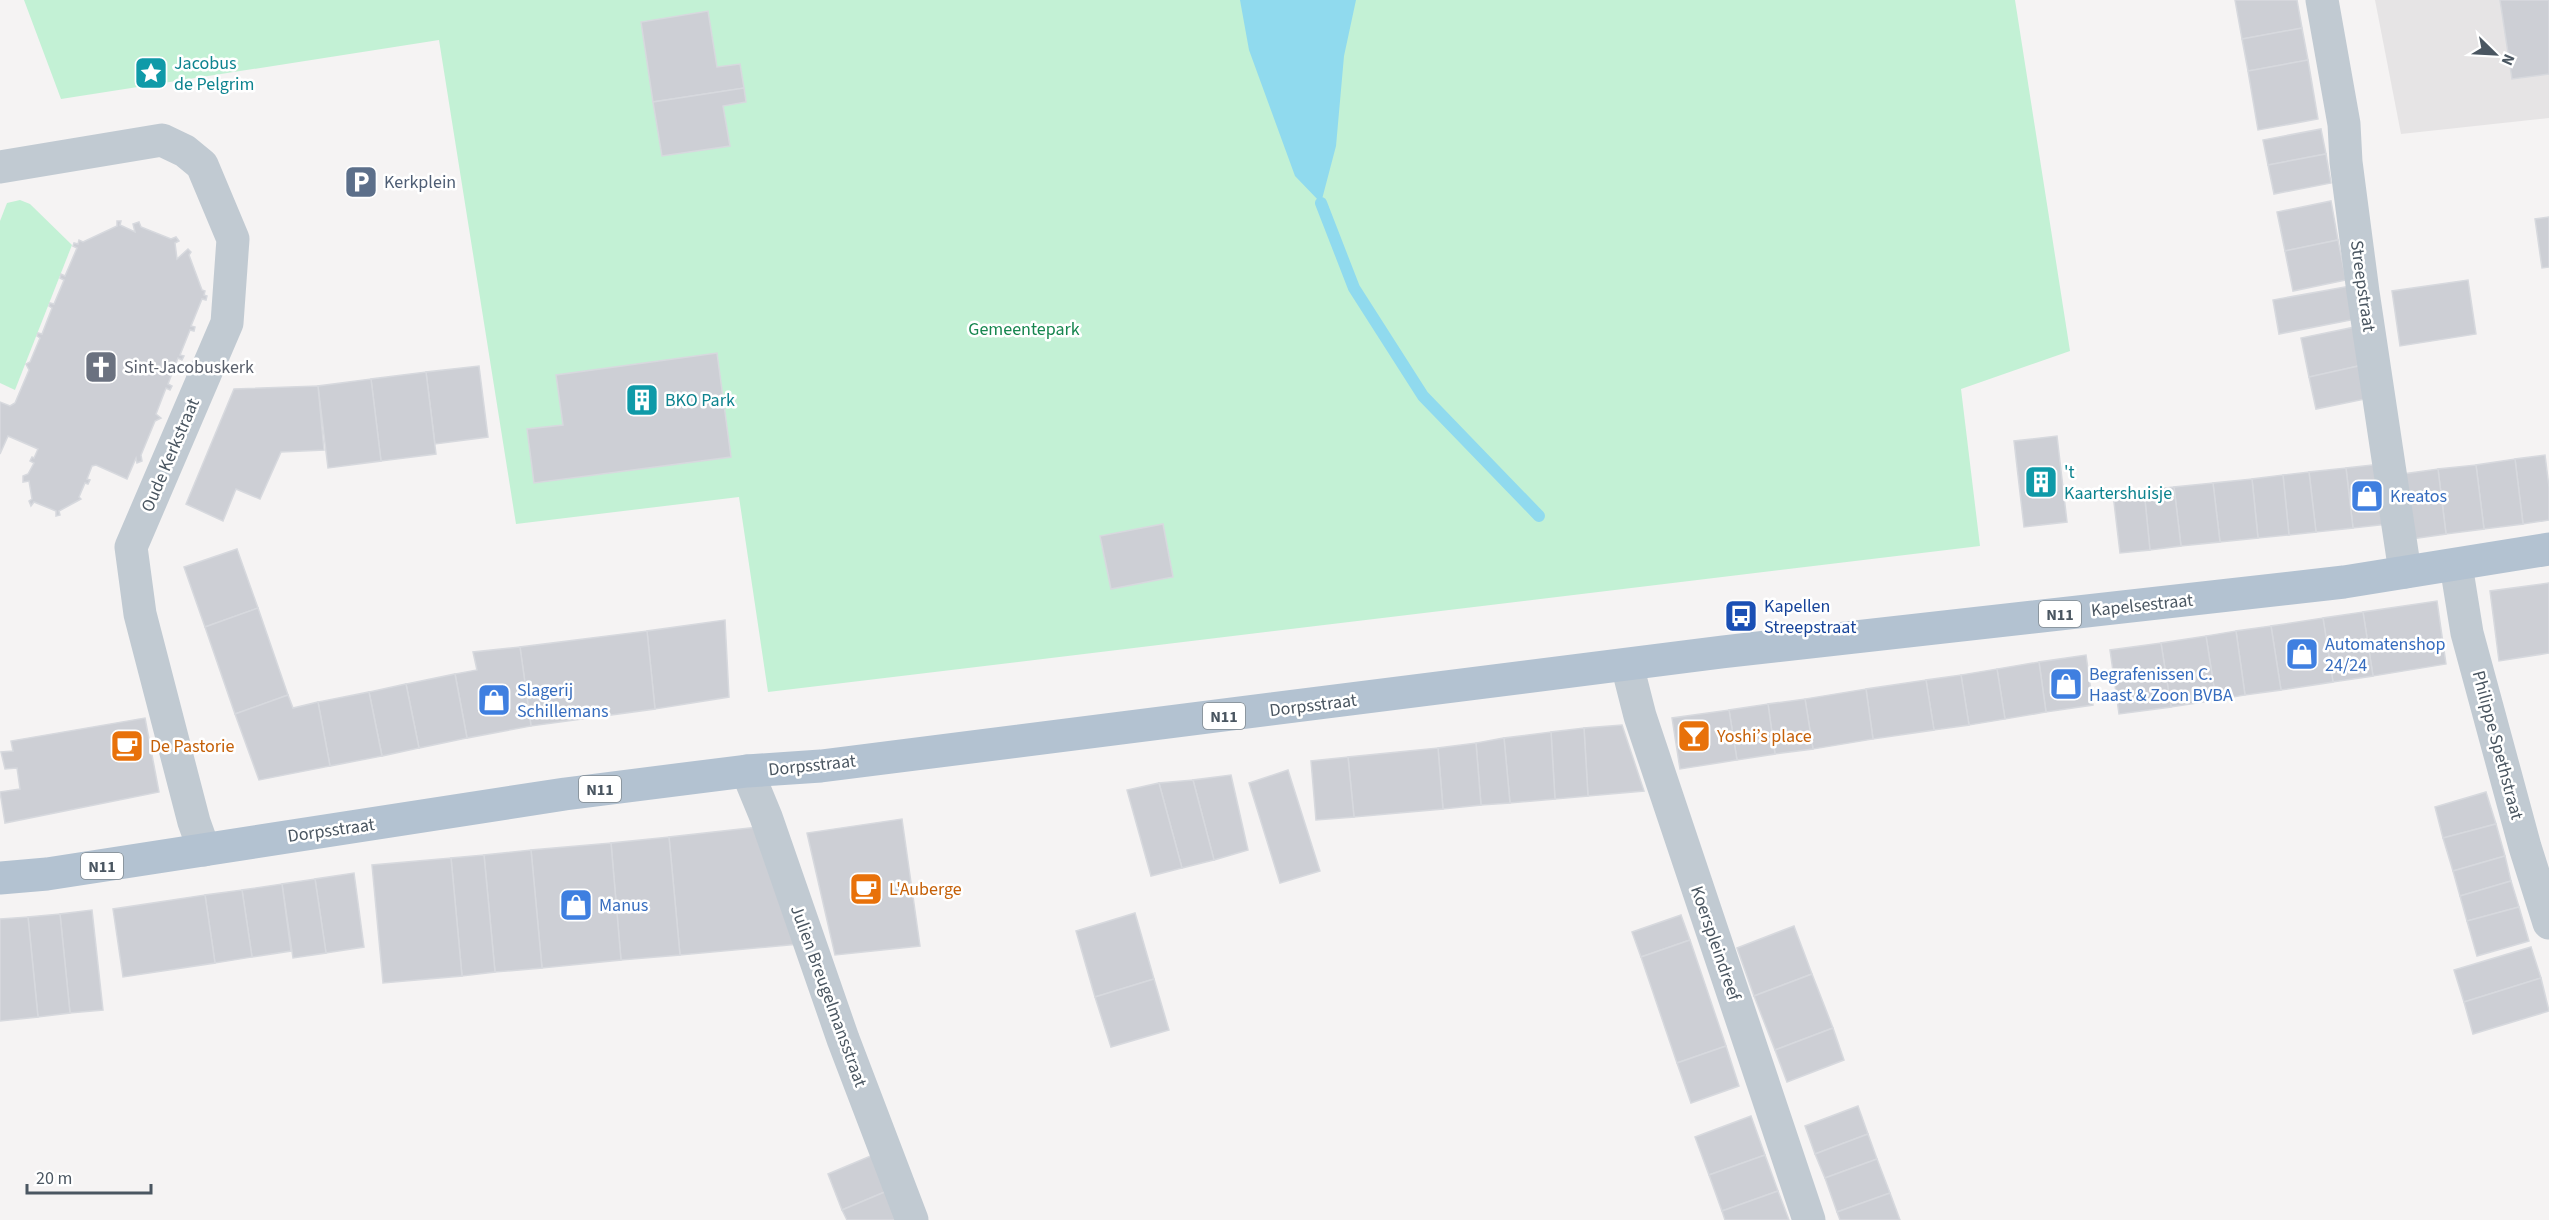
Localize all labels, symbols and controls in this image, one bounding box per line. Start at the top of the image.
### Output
north arrow [2465,24,2525,84]
text: N [2496,50,2520,69]
place label: Jacobus de Pelgrim [174,51,254,97]
place icon: Jacobus de Pelgrim [133,55,169,91]
parking icon: Kerkplein [343,164,379,200]
place label: Kerkplein [384,170,456,195]
street label: Streepstraat [2344,239,2381,333]
park label: Gemeentepark [968,317,1080,342]
church icon: Sint-Jacobuskerk [83,349,119,385]
place label: Sint-Jacobuskerk [124,355,254,380]
building icon: BKO Park [624,382,660,418]
place label: BKO Park [665,388,735,413]
street label: Oude Kerkstraat [135,394,206,516]
place label: 't Kaartershuisje [2064,460,2172,506]
building icon: 't Kaartershuisje [2023,464,2059,500]
shop icon: Kreatos [2349,478,2385,514]
place label: Kreatos [2390,484,2447,509]
street label: Kapelsestraat [2090,588,2194,623]
place label: Kapellen Streepstraat [1764,594,1856,640]
bus stop icon: Kapellen Streepstraat [1723,598,1759,634]
road number: N11 [2039,601,2081,627]
place label: Automatenshop 24/24 [2325,632,2446,678]
shop icon: Automatenshop 24/24 [2284,636,2320,672]
place label: Begrafenissen C. Haast & Zoon BVBA [2089,662,2233,708]
shop icon: Begrafenissen C. Haast & Zoon BVBA [2048,666,2084,702]
street label: Philippe Spethstraat [2466,668,2529,822]
place label: Slagerij Schillemans [517,678,609,724]
shop icon: Slagerij Schillemans [476,682,512,718]
street label: Dorpsstraat [1268,688,1358,723]
road number: N11 [1203,703,1245,729]
bar icon: Yoshi’s place [1676,718,1712,754]
place label: Yoshi’s place [1716,724,1812,749]
cafe icon: De Pastorie [109,728,145,764]
place label: De Pastorie [150,734,235,759]
street label: Dorpsstraat [767,748,857,783]
road number: N11 [579,776,621,802]
street label: Dorpsstraat [286,812,376,849]
road number: N11 [81,853,123,879]
cafe icon: L'Auberge [848,871,884,907]
place label: L'Auberge [889,877,962,902]
street label: Koerspleindreef [1684,883,1747,1004]
shop icon: Manus [558,887,594,923]
place label: Manus [599,893,648,918]
street label: Julien Breugelmansstraat [784,902,873,1091]
scale bar [27,1157,152,1195]
text: 20 m [36,1166,72,1191]

